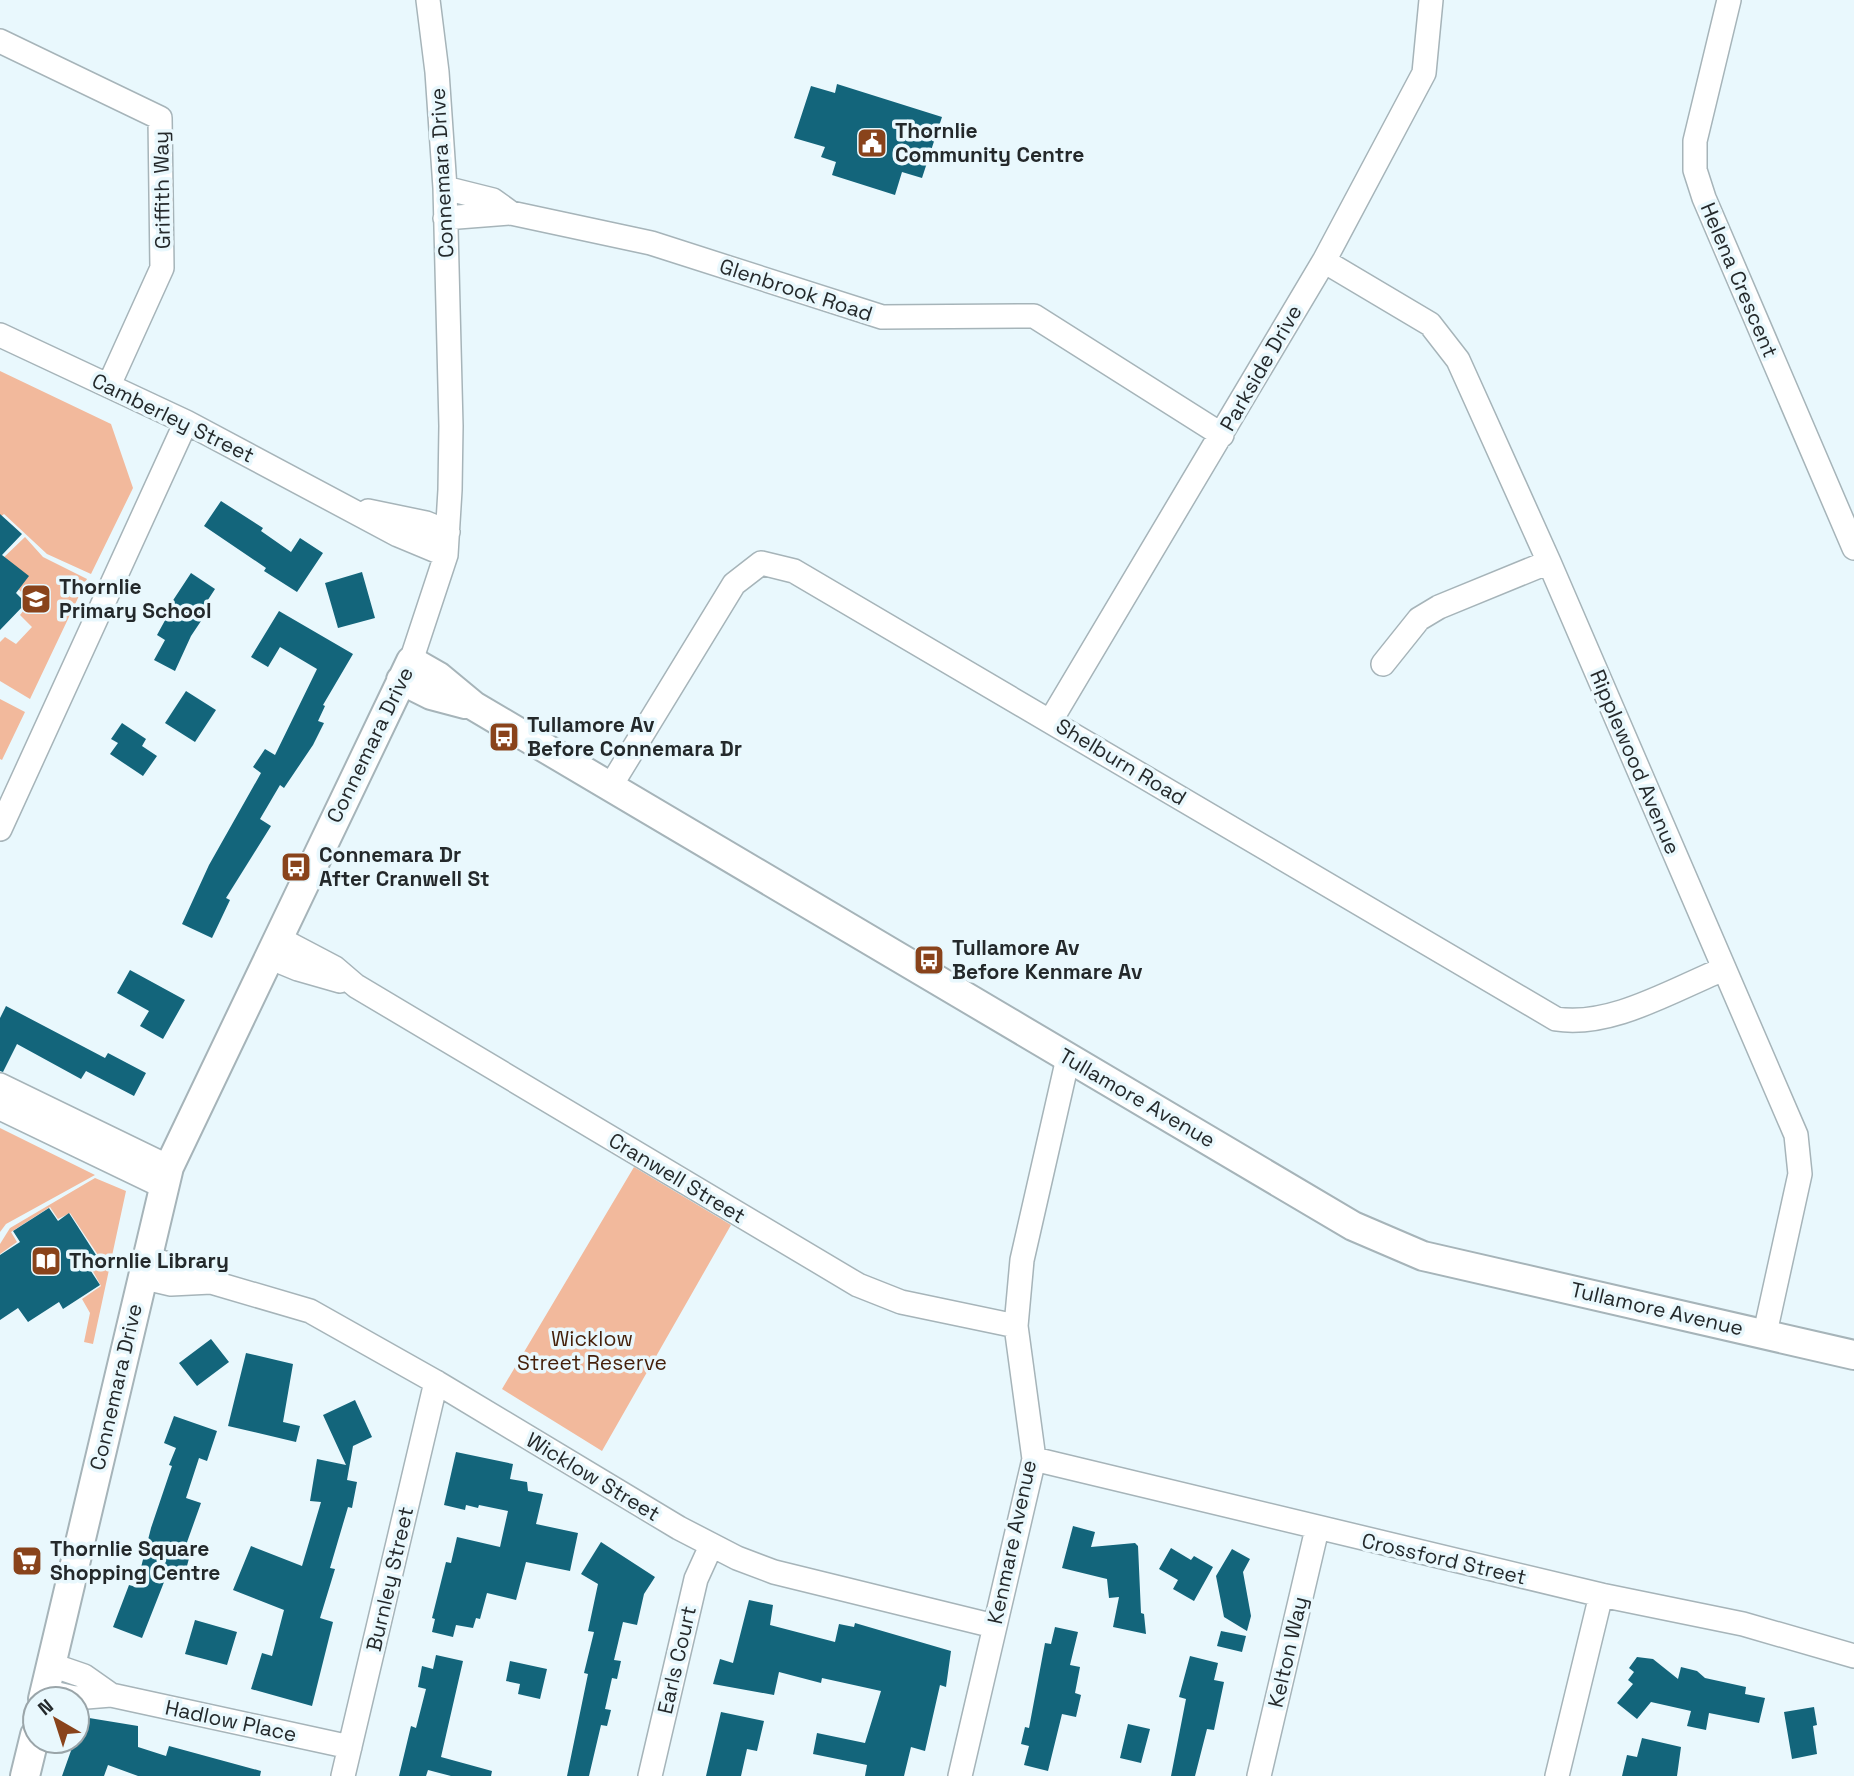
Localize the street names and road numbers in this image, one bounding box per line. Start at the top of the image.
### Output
street label: Connemara Drive [424,87,459,259]
street label: Griffith Way [147,131,176,249]
street label: Helena Crescent [1695,198,1784,361]
street label: Glenbrook Road [716,252,876,327]
street label: Parkside Drive [1214,300,1308,436]
street label: Camberley Street [88,367,259,469]
street label: Connemara Drive [320,662,419,827]
street label: Ripplewood Avenue [1584,665,1687,858]
street label: Shelburn Road [1051,712,1191,811]
street label: Tullamore Avenue [1054,1042,1220,1153]
street label: Cranwell Street [604,1126,751,1229]
street label: Tullamore Avenue [1568,1276,1746,1341]
street label: Connemara Drive [83,1301,148,1473]
street label: Wicklow Street [521,1426,665,1527]
street label: Kenmare Avenue [981,1457,1042,1626]
street label: Burnley Street [360,1504,419,1654]
street label: Crossford Street [1359,1526,1529,1591]
street label: Kelton Way [1262,1594,1313,1710]
street label: Earls Court [651,1603,702,1717]
street label: Hadlow Place [163,1693,299,1748]

